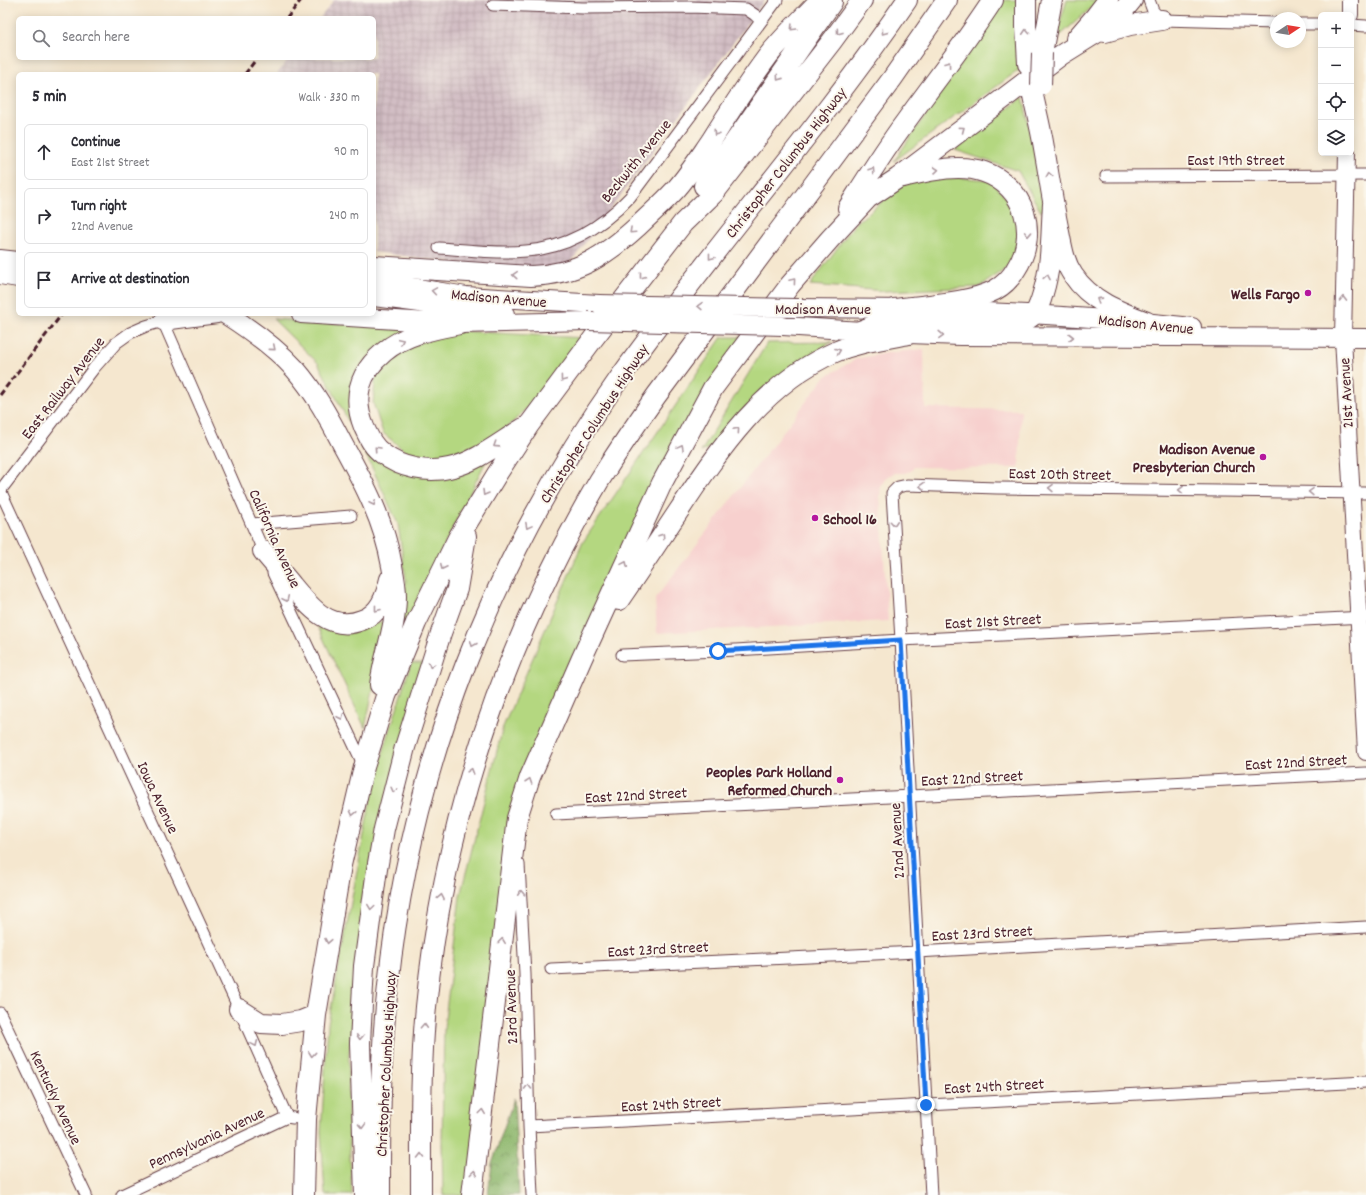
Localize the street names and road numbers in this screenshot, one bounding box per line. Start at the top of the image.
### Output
street label: Christopher Columbus Highway [721,83,854,244]
street label: Beckwith Avenue [596,115,678,208]
street label: East 19th Street [1187,150,1285,173]
street label: Madison Avenue [450,284,548,315]
street label: Madison Avenue [775,299,871,322]
street label: Madison Avenue [1097,309,1195,342]
street label: East Railway Avenue [16,332,111,445]
street label: Christopher Columbus Highway [535,340,656,509]
street label: 21st Avenue [1334,357,1361,429]
street label: East 20th Street [1008,463,1112,488]
street label: California Avenue [242,486,306,592]
street label: East 21st Street [944,608,1042,637]
street label: East 22nd Street [1244,749,1348,778]
street label: Iowa Avenue [130,758,183,838]
street label: East 22nd Street [920,765,1024,794]
street label: East 22nd Street [584,782,688,811]
street label: 22nd Avenue [885,802,912,880]
street label: East 23rd Street [931,920,1033,949]
street label: East 23rd Street [607,936,709,965]
street label: 23rd Avenue [500,969,525,1045]
street label: Christopher Columbus Highway [371,970,404,1158]
street label: Kentucky Avenue [23,1047,87,1149]
street label: East 24th Street [943,1073,1045,1102]
street label: East 24th Street [620,1091,722,1120]
street label: Pennsylvania Avenue [145,1102,269,1176]

